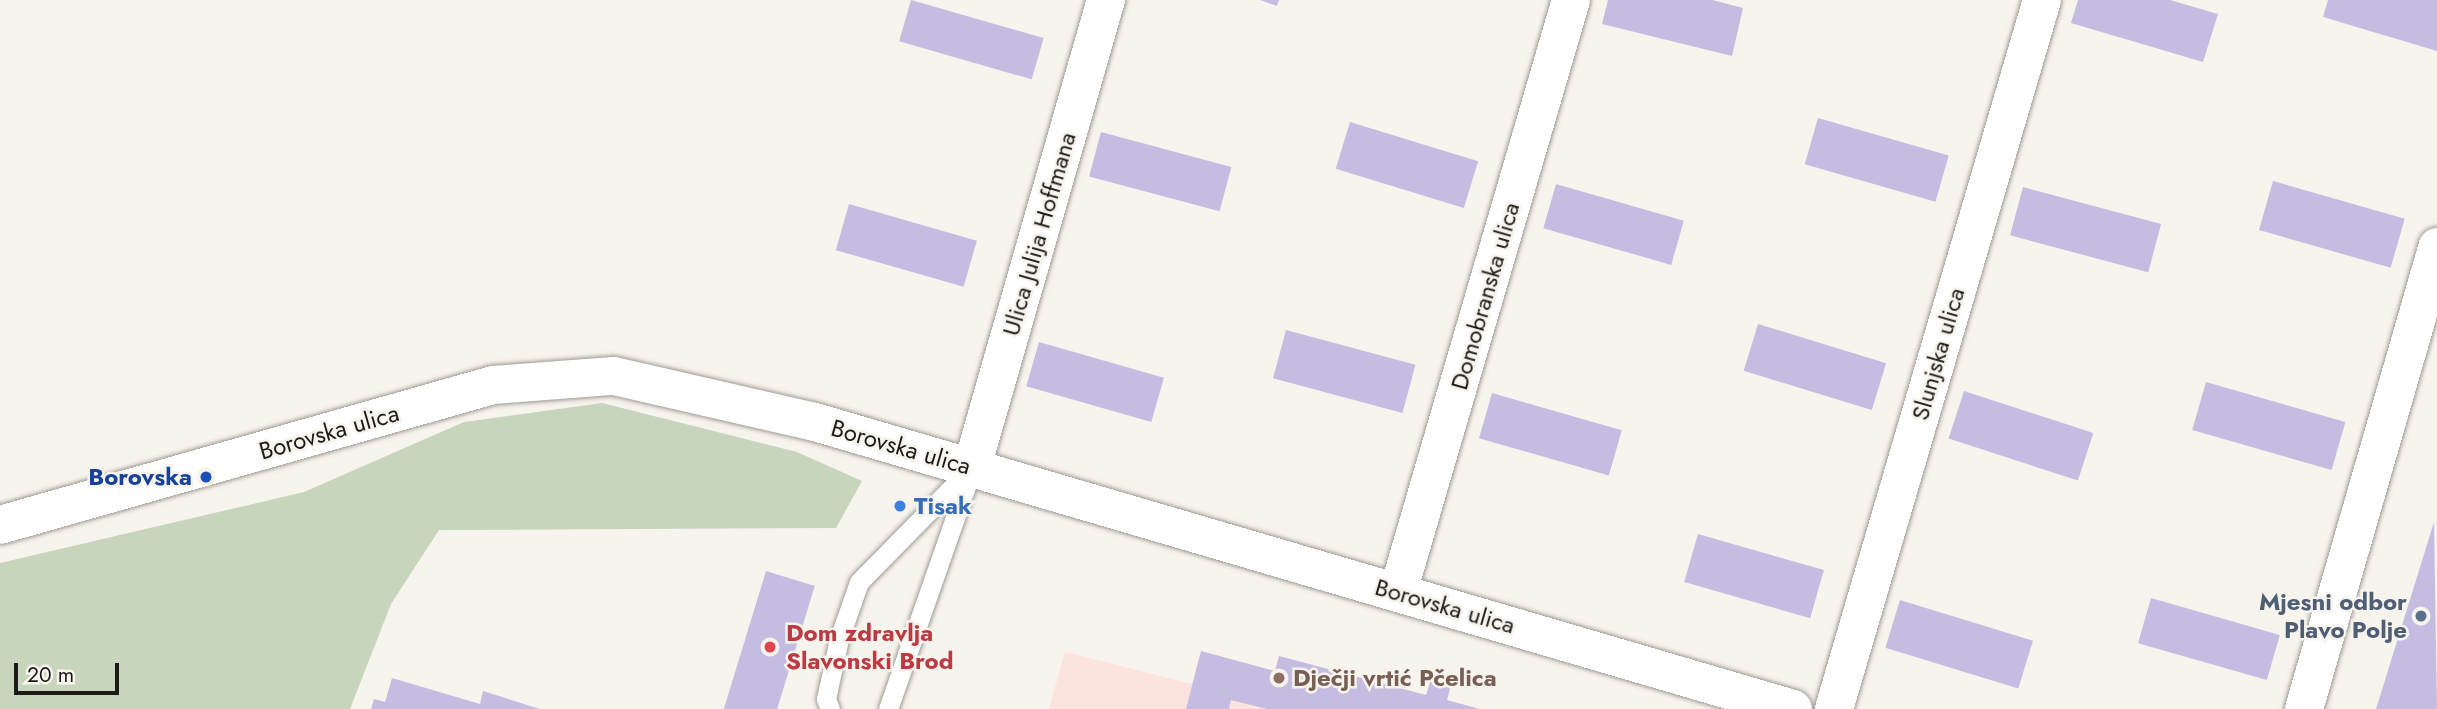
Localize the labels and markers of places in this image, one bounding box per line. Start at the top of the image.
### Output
place label: Borovska [88,463,192,491]
marker: Borovska [198,469,214,485]
place label: Tisak [914,492,972,520]
marker: Tisak [892,498,908,514]
place label: Mjesni odbor Plavo Polje [2259,588,2407,644]
marker: Mjesni odbor Plavo Polje [2413,608,2429,624]
place label: Dom zdravlja Slavonski Brod [786,619,954,675]
marker: Dom zdravlja Slavonski Brod [760,637,780,657]
place label: Dječji vrtić Pčelica [1293,664,1497,692]
marker: Dječji vrtić Pčelica [1271,670,1287,686]

